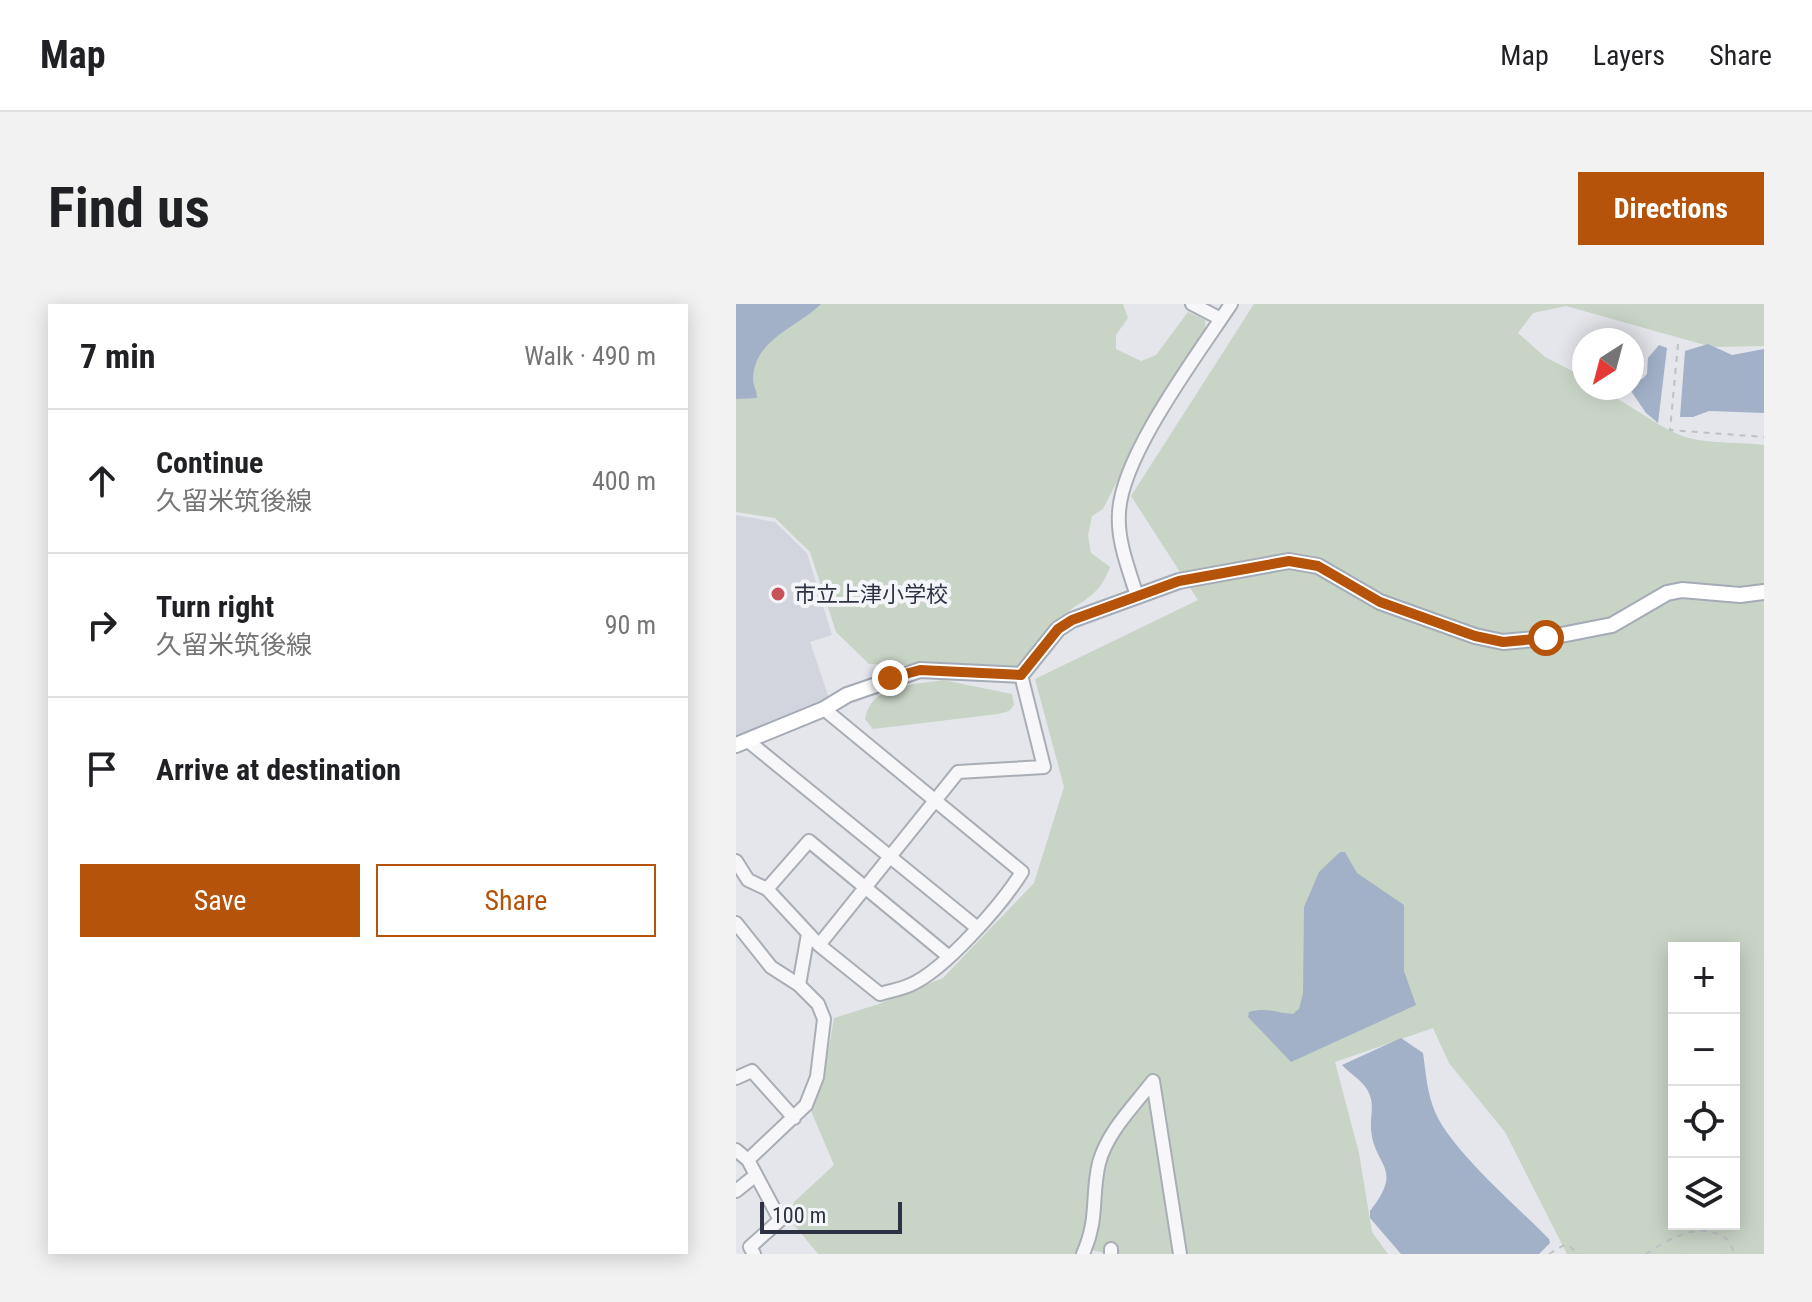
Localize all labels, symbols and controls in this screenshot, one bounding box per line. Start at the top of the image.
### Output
text: Map [40,33,106,77]
text: Map [1500,39,1549,72]
text: Layers [1593,39,1665,72]
text: Share [1709,39,1772,72]
button: Directions [1578,172,1764,245]
text: Find us [48,175,210,241]
north arrow [1572,328,1644,400]
text: 7 min [80,336,156,376]
text: Walk · 490 m [524,341,656,371]
text: Continue [156,445,263,480]
icon: ahead [80,459,124,503]
text: 400 m [592,466,656,496]
text: 久留米筑後線 [156,486,312,516]
place label: 市立上津小学校 [794,582,948,607]
marker: 市立上津小学校 [769,585,787,603]
text: Turn right [156,589,274,624]
icon: right [80,603,124,647]
text: 90 m [605,610,656,640]
route start [1528,620,1564,656]
text: 久留米筑後線 [156,630,312,660]
route end [872,660,908,696]
icon: arrive [80,747,124,791]
text: Arrive at destination [156,752,401,787]
button: Save [80,864,360,937]
button: Share [376,864,656,937]
map controls [1668,942,1740,1230]
button: + [1668,942,1740,1014]
button: − [1668,1014,1740,1086]
button: locate [1668,1086,1740,1158]
button: layers [1668,1158,1740,1230]
scale bar [760,1198,902,1234]
text: 100 m [772,1203,826,1228]

